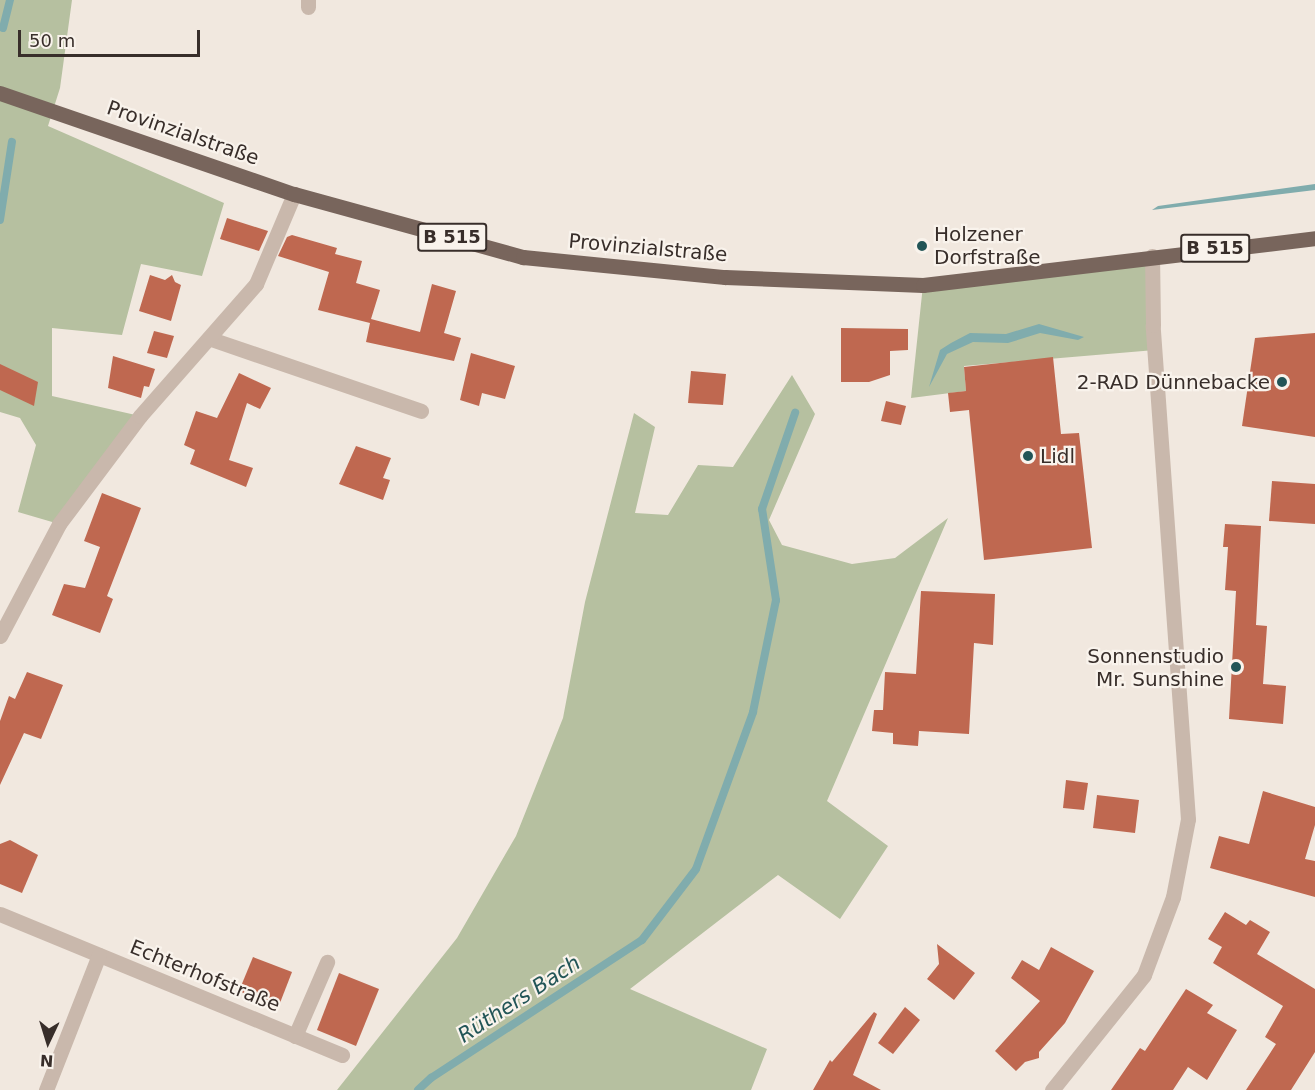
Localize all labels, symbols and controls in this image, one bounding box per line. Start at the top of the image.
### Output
scale bar [21,18,202,56]
text: 50 m [29,30,75,51]
street label: Provinzialstraße [104,96,262,170]
road number: B 515 [416,222,488,252]
place label: Holzener Dorfstraße [934,222,1041,269]
street label: Provinzialstraße [568,229,728,267]
road number: B 515 [1179,233,1251,263]
marker: Holzener Dorfstraße [915,239,929,253]
place label: 2-RAD Dünnebacke [1077,370,1270,394]
marker: 2-RAD Dünnebacke [1275,375,1289,389]
place label: Lidl [1040,444,1075,468]
marker: Lidl [1021,449,1035,463]
place label: Sonnenstudio Mr. Sunshine [1087,644,1224,691]
marker: Sonnenstudio Mr. Sunshine [1229,660,1243,674]
street label: Echterhofstraße [126,935,284,1017]
water label: Rüthers Bach [453,950,585,1048]
north arrow [18,1012,78,1072]
text: N [39,1051,54,1070]

